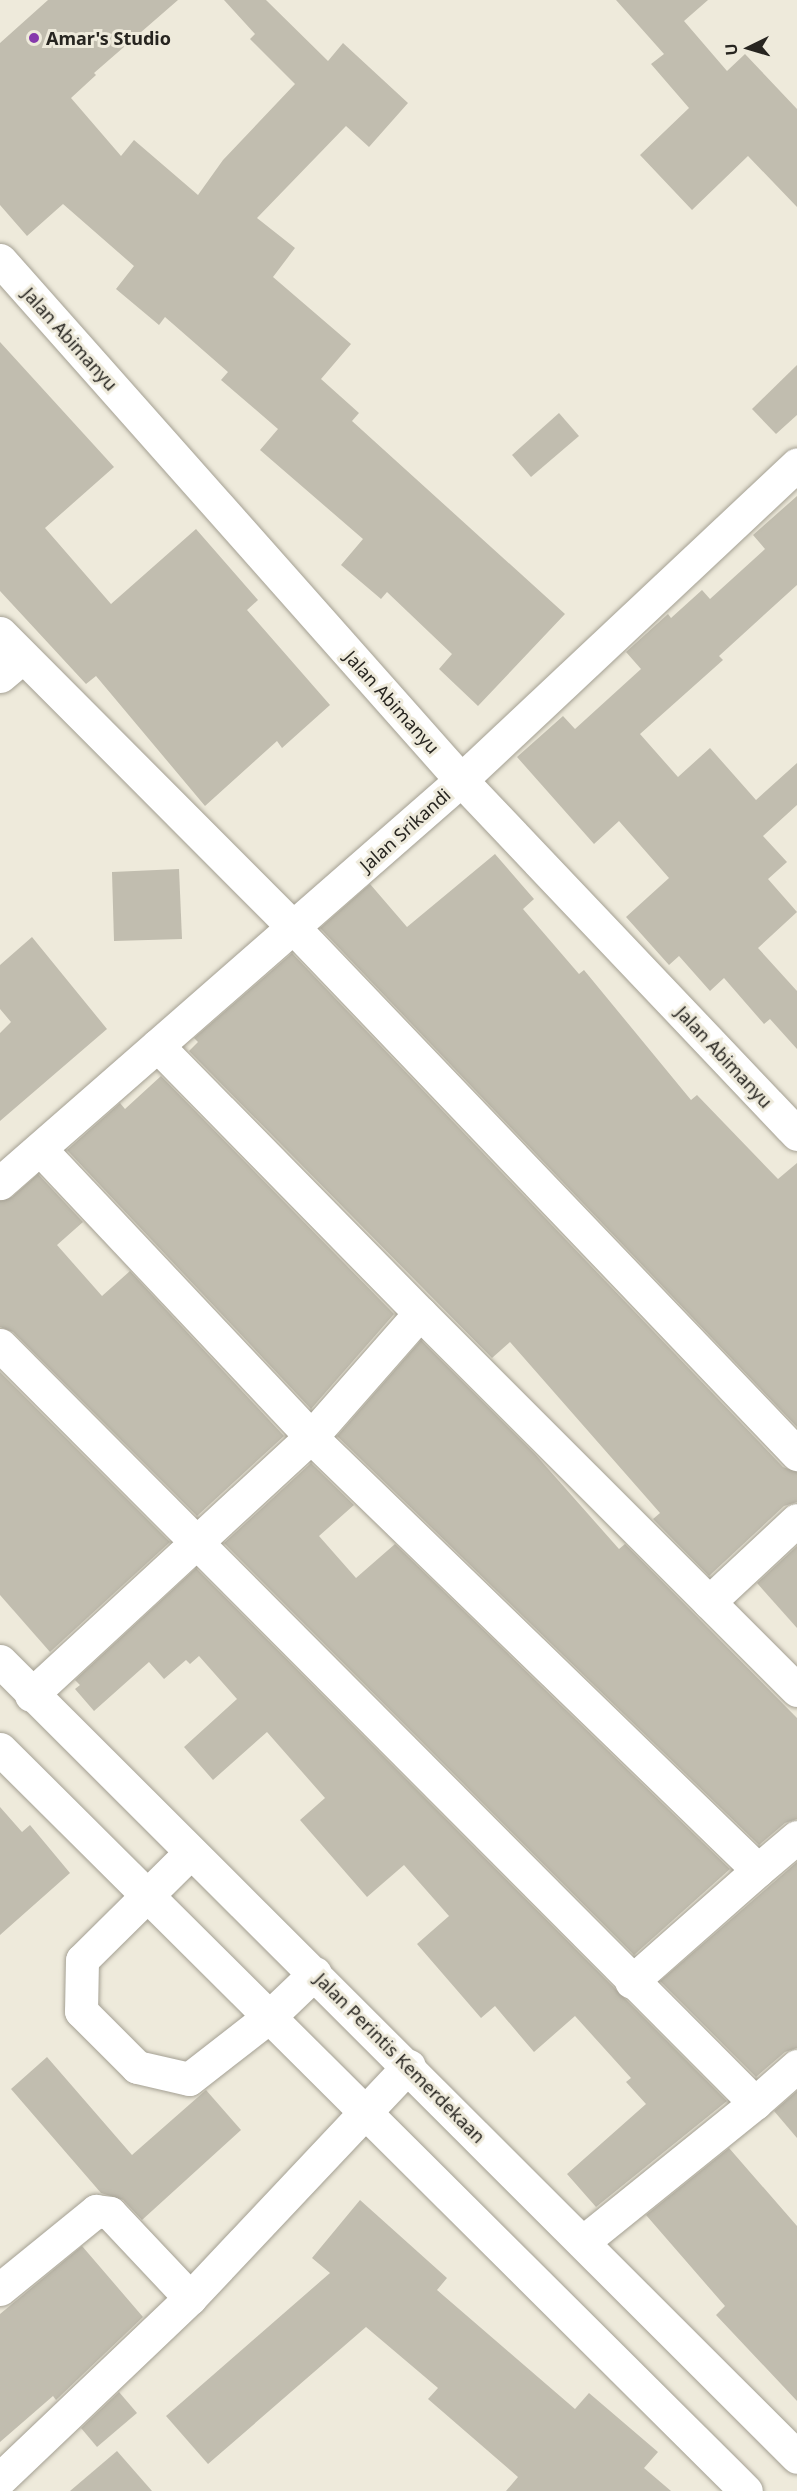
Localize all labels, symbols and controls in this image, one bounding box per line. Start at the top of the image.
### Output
north arrow [719,18,779,78]
place label: Amar's Studio [46,27,171,49]
marker: Amar's Studio [27,31,41,45]
text: U [720,43,743,57]
street label: Jalan Abimanyu [18,283,122,395]
street label: Jalan Abimanyu [340,646,444,758]
street label: Jalan Srikandi [355,784,455,876]
street label: Jalan Abimanyu [671,1002,777,1112]
street label: Jalan Perintis Kemerdekaan [310,1968,490,2148]

